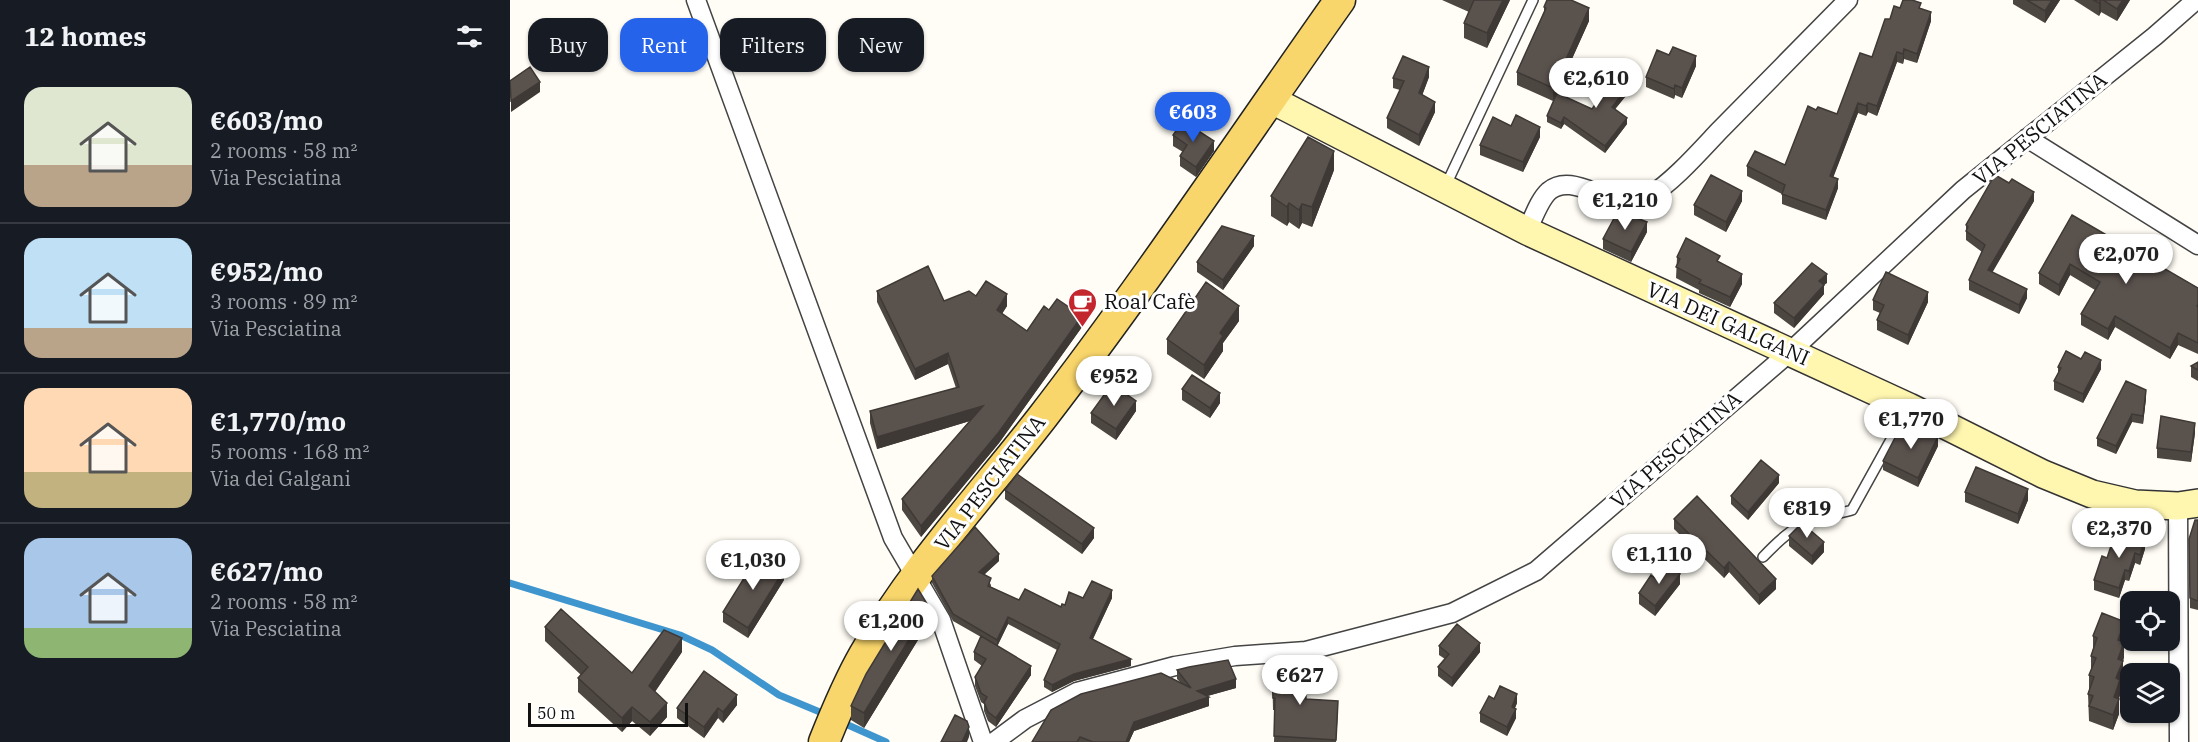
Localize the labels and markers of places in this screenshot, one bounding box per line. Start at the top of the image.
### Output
pin: €2,610 [1547,58,1645,109]
pin: €603 [1157,92,1229,143]
pin: €1,210 [1576,180,1674,231]
pin: €2,070 [2077,234,2175,285]
cafe icon: Roal Cafè [1067,286,1099,328]
place label: Roal Cafè [1104,287,1196,315]
pin: €952 [1078,356,1150,407]
pin: €1,770 [1862,399,1960,450]
pin: €819 [1771,488,1843,539]
pin: €2,370 [2070,508,2168,559]
pin: €1,110 [1610,534,1708,585]
pin: €1,030 [704,540,802,591]
pin: €1,200 [842,601,940,652]
pin: €627 [1264,655,1336,706]

